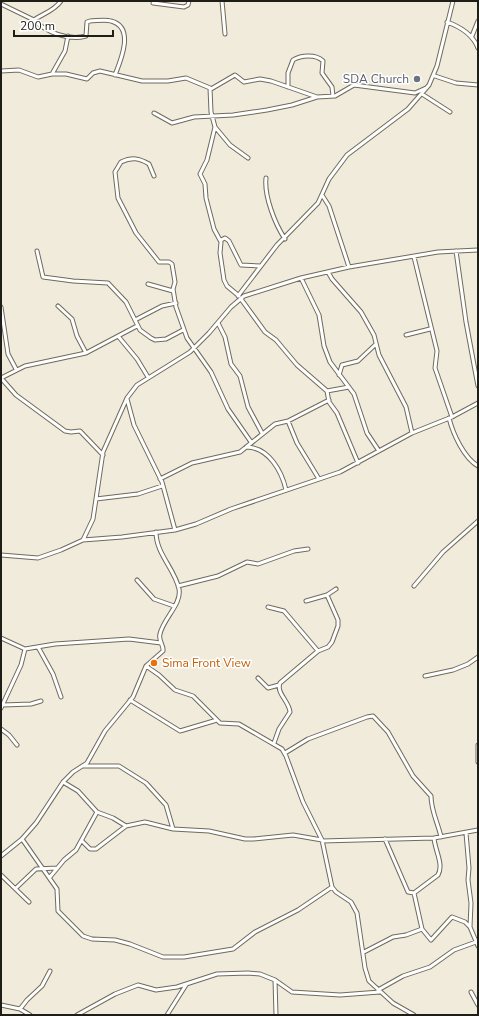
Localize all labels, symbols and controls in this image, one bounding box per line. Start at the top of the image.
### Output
scale bar [14,12,113,38]
text: 200 m [20,18,55,34]
place label: SDA Church [343,71,409,87]
marker: SDA Church [412,74,422,84]
place label: Sima Front View [162,655,251,671]
marker: Sima Front View [149,658,159,668]

